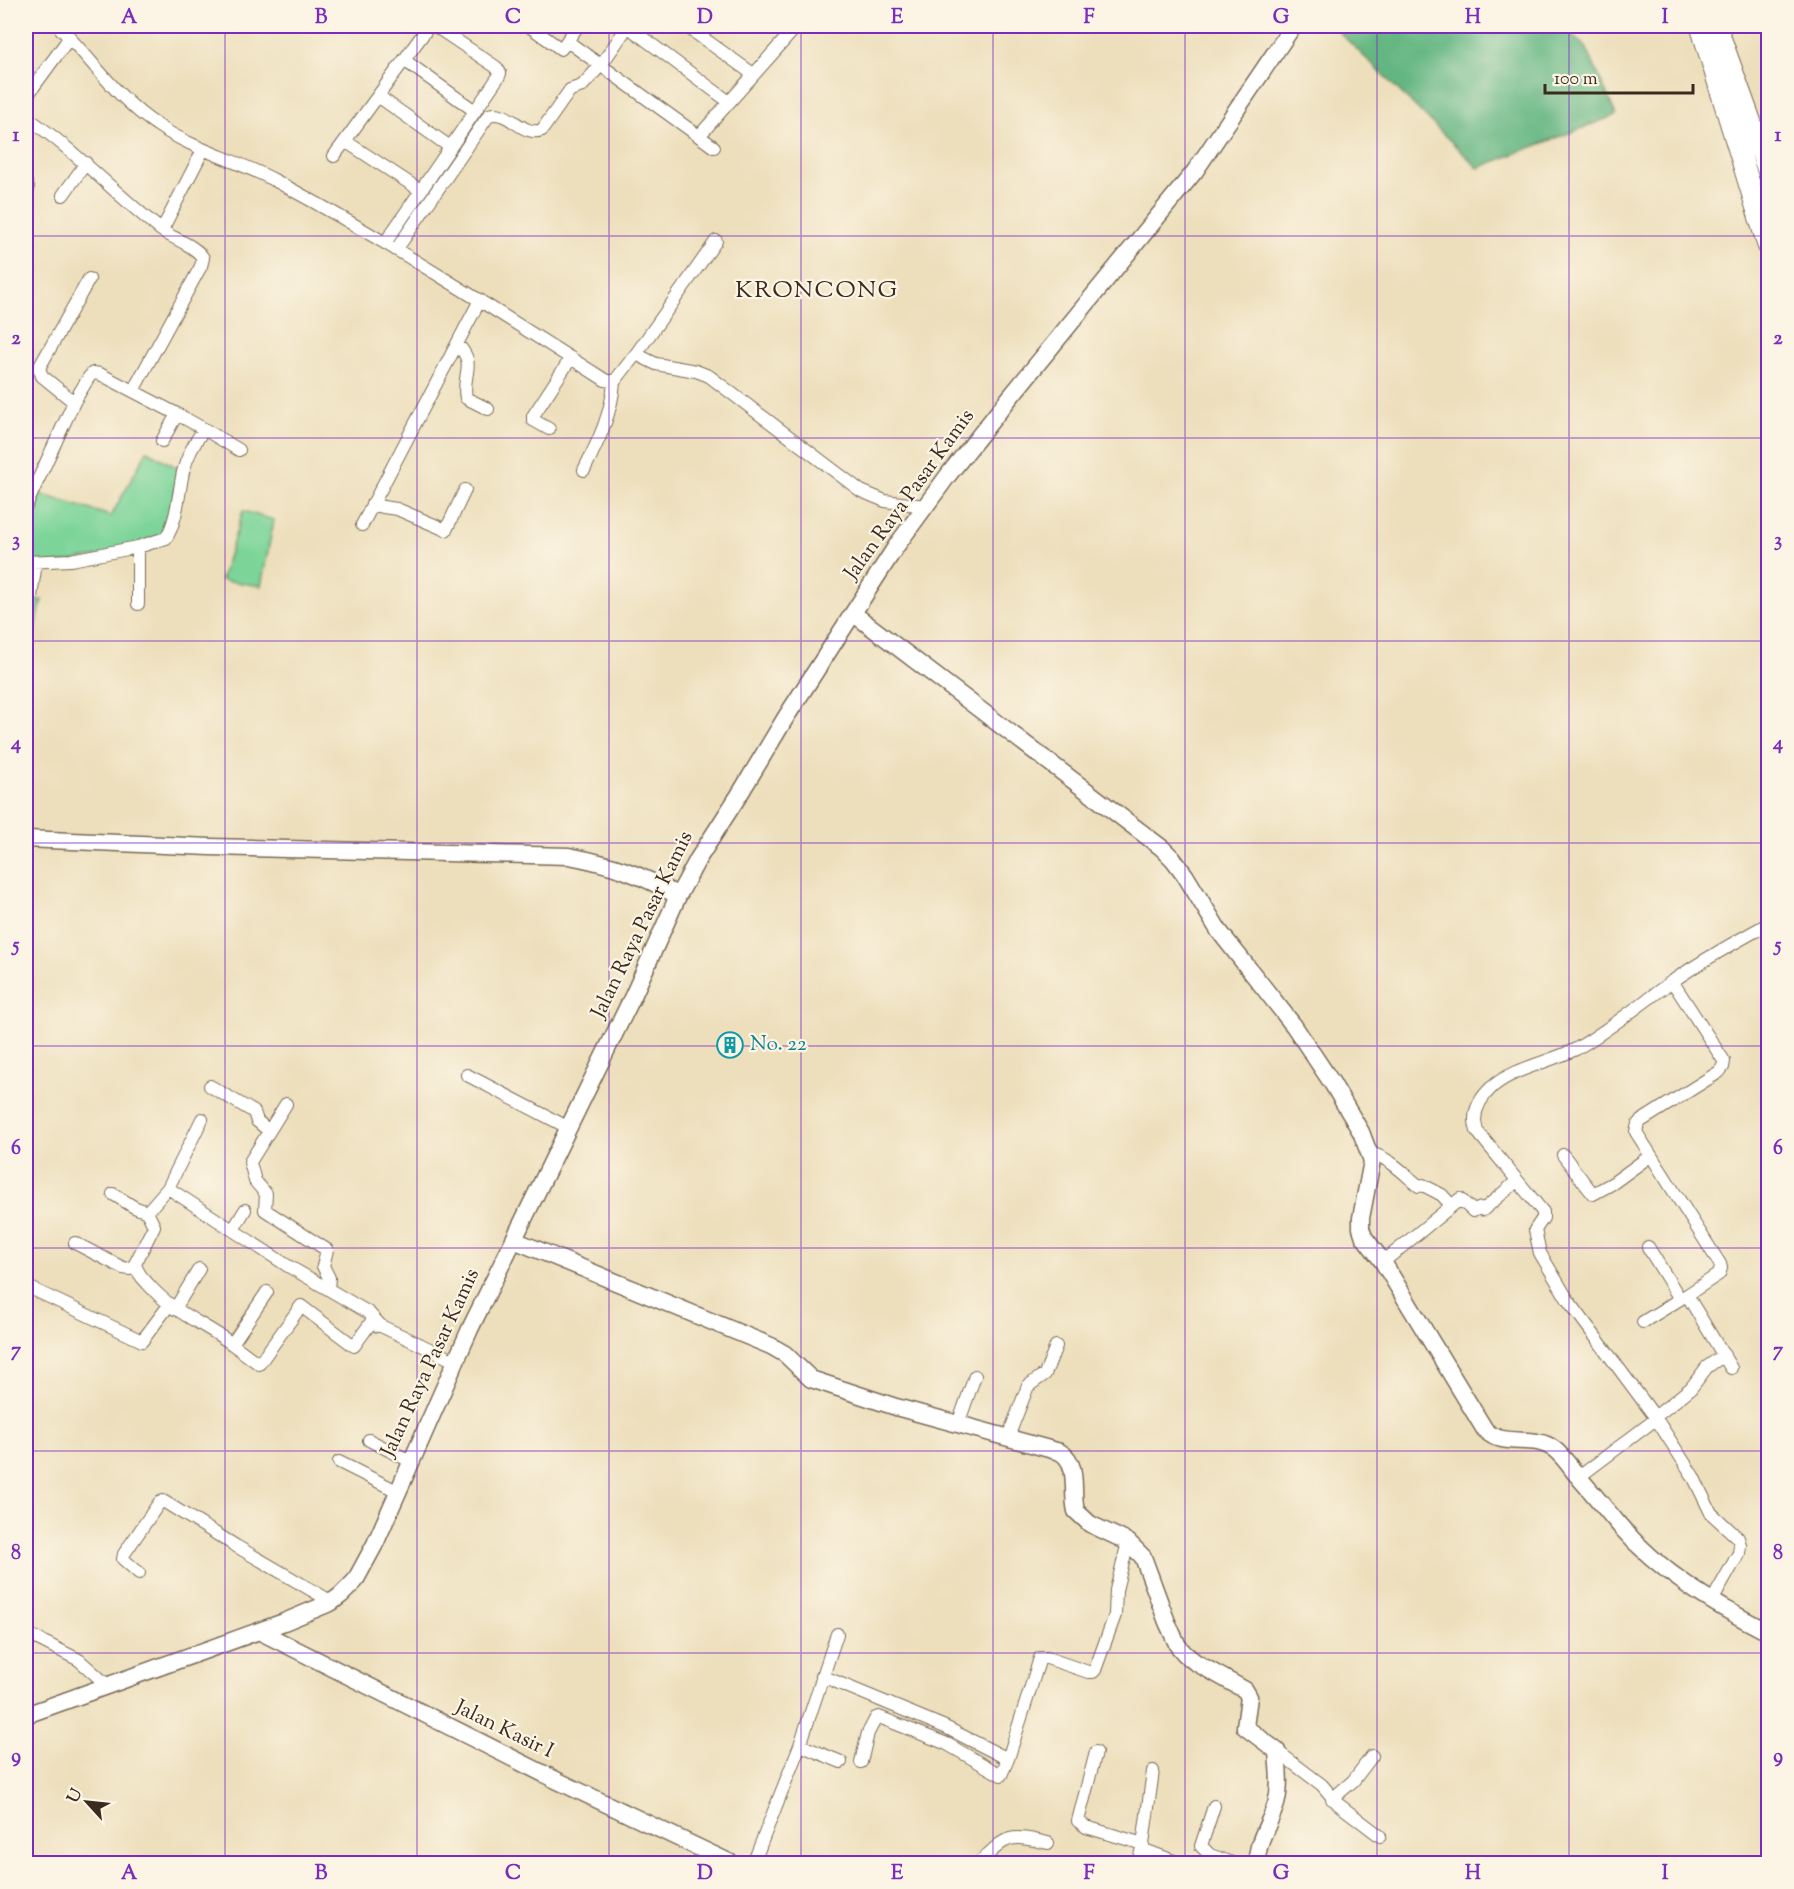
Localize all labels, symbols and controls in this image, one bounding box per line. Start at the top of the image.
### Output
text: A [121,4,138,33]
text: B [315,4,328,33]
text: C [505,4,521,33]
text: D [697,4,713,33]
text: E [891,4,904,33]
text: F [1083,4,1095,33]
text: G [1273,4,1290,33]
text: H [1465,4,1481,33]
text: I [1662,4,1669,33]
scale bar [1545,57,1694,95]
text: 100 m [1554,67,1598,93]
text: 1 [13,122,20,151]
text: 1 [1775,122,1782,151]
district label: KRONCONG [735,274,899,308]
text: 2 [11,325,21,354]
text: 2 [1773,325,1783,354]
street label: Jalan Raya Pasar Kamis [837,403,982,588]
text: 3 [12,527,20,556]
text: 3 [1774,527,1782,556]
text: 4 [10,730,21,759]
text: 4 [1772,730,1783,759]
street label: Jalan Raya Pasar Kamis [584,826,701,1025]
text: 5 [11,932,20,961]
text: 5 [1773,932,1782,961]
building icon: No. 22 [715,1030,745,1060]
place label: No. 22 [750,1030,807,1060]
text: 6 [11,1135,21,1164]
text: 6 [1773,1135,1783,1164]
street label: Jalan Raya Pasar Kamis [374,1264,488,1463]
text: 7 [11,1337,22,1366]
text: 7 [1773,1337,1784,1366]
text: 8 [11,1540,21,1569]
text: 8 [1773,1540,1783,1569]
street label: Jalan Kasir I [449,1693,558,1767]
text: 9 [11,1743,21,1772]
text: 9 [1773,1743,1783,1772]
north arrow [57,1772,117,1832]
text: U [63,1784,90,1807]
text: A [121,1860,138,1889]
text: B [315,1860,328,1889]
text: C [505,1860,521,1889]
text: D [697,1860,713,1889]
text: E [891,1860,904,1889]
text: F [1083,1860,1095,1889]
text: G [1273,1860,1290,1889]
text: H [1465,1860,1481,1889]
text: I [1662,1860,1669,1889]

